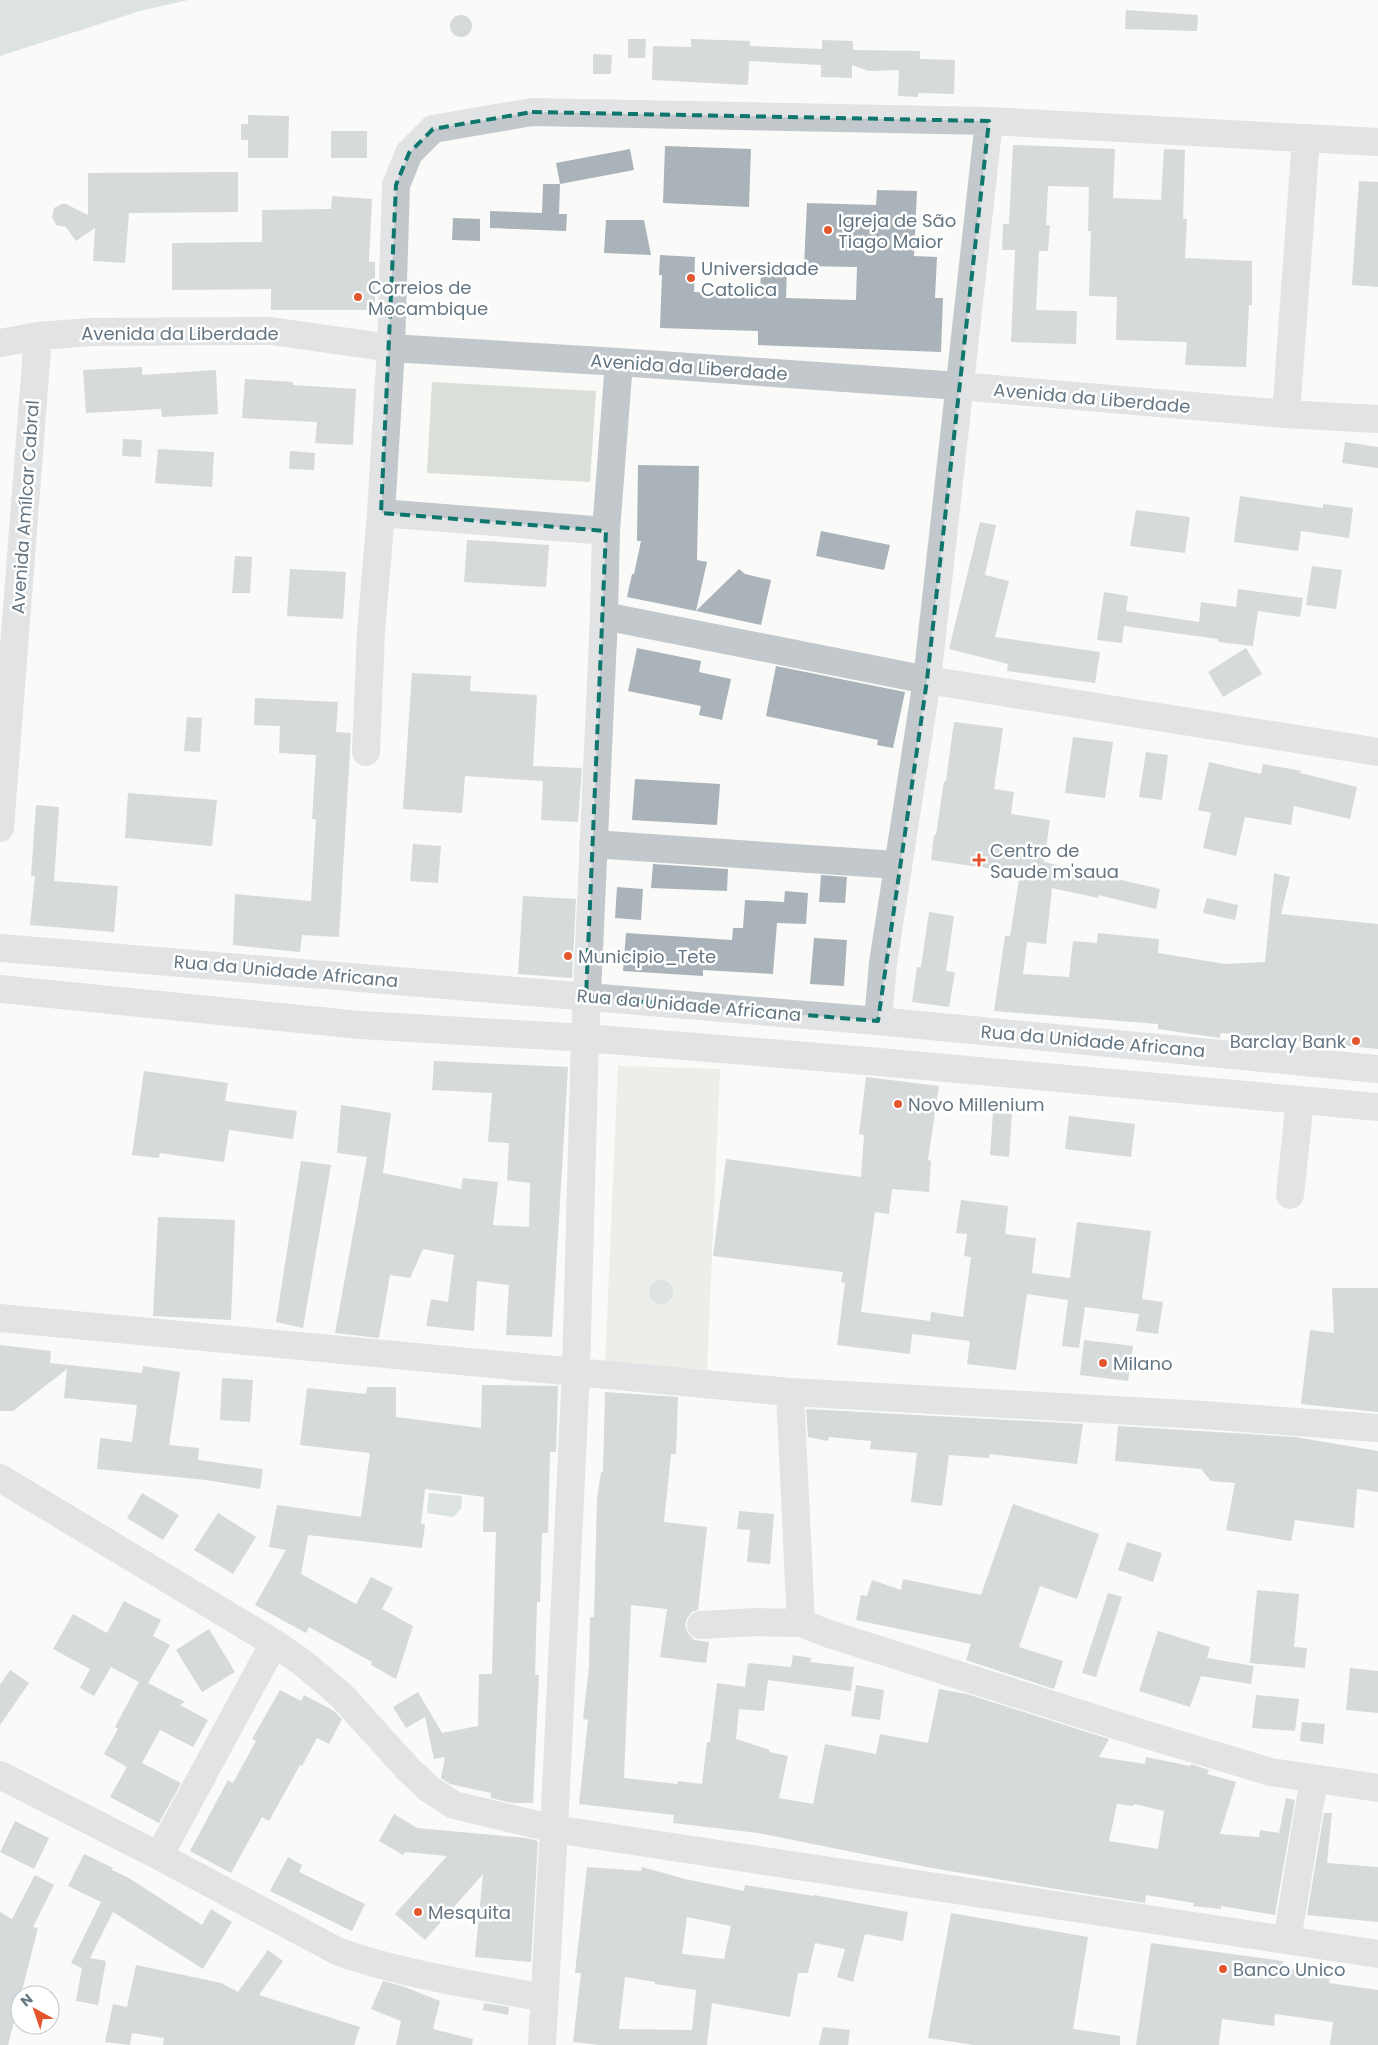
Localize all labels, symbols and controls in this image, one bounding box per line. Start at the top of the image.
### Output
place label: Igreja de São Tiago Maior [838,208,956,254]
marker: Igreja de São Tiago Maior [822,224,834,236]
place label: Universidade Catolica [701,256,819,302]
marker: Universidade Catolica [685,272,697,284]
place label: Correios de Mocambique [368,275,488,321]
marker: Correios de Mocambique [352,291,364,303]
street label: Avenida da Liberdade [81,321,279,346]
street label: Avenida da Liberdade [590,348,788,386]
street label: Avenida da Liberdade [993,377,1191,419]
street label: Avenida Amílcar Cabral [5,399,45,615]
place label: Centro de Saude m'saua [990,838,1119,884]
marker: Centro de Saude m'saua [972,853,986,867]
place label: Municipio_Tete [578,944,716,969]
street label: Rua da Unidade Africana [173,949,399,993]
marker: Municipio_Tete [562,950,574,962]
street label: Rua da Unidade Africana [576,983,802,1027]
street label: Rua da Unidade Africana [980,1019,1206,1063]
place label: Barclay Bank [1230,1029,1347,1054]
marker: Barclay Bank [1350,1035,1362,1047]
place label: Novo Millenium [908,1092,1045,1117]
marker: Novo Millenium [892,1098,904,1110]
place label: Milano [1113,1351,1173,1376]
marker: Milano [1097,1357,1109,1369]
place label: Mesquita [428,1900,511,1925]
marker: Mesquita [412,1906,424,1918]
place label: Banco Unico [1233,1957,1346,1982]
marker: Banco Unico [1217,1963,1229,1975]
north arrow [10,1985,60,2035]
text: N [16,1989,37,2011]

